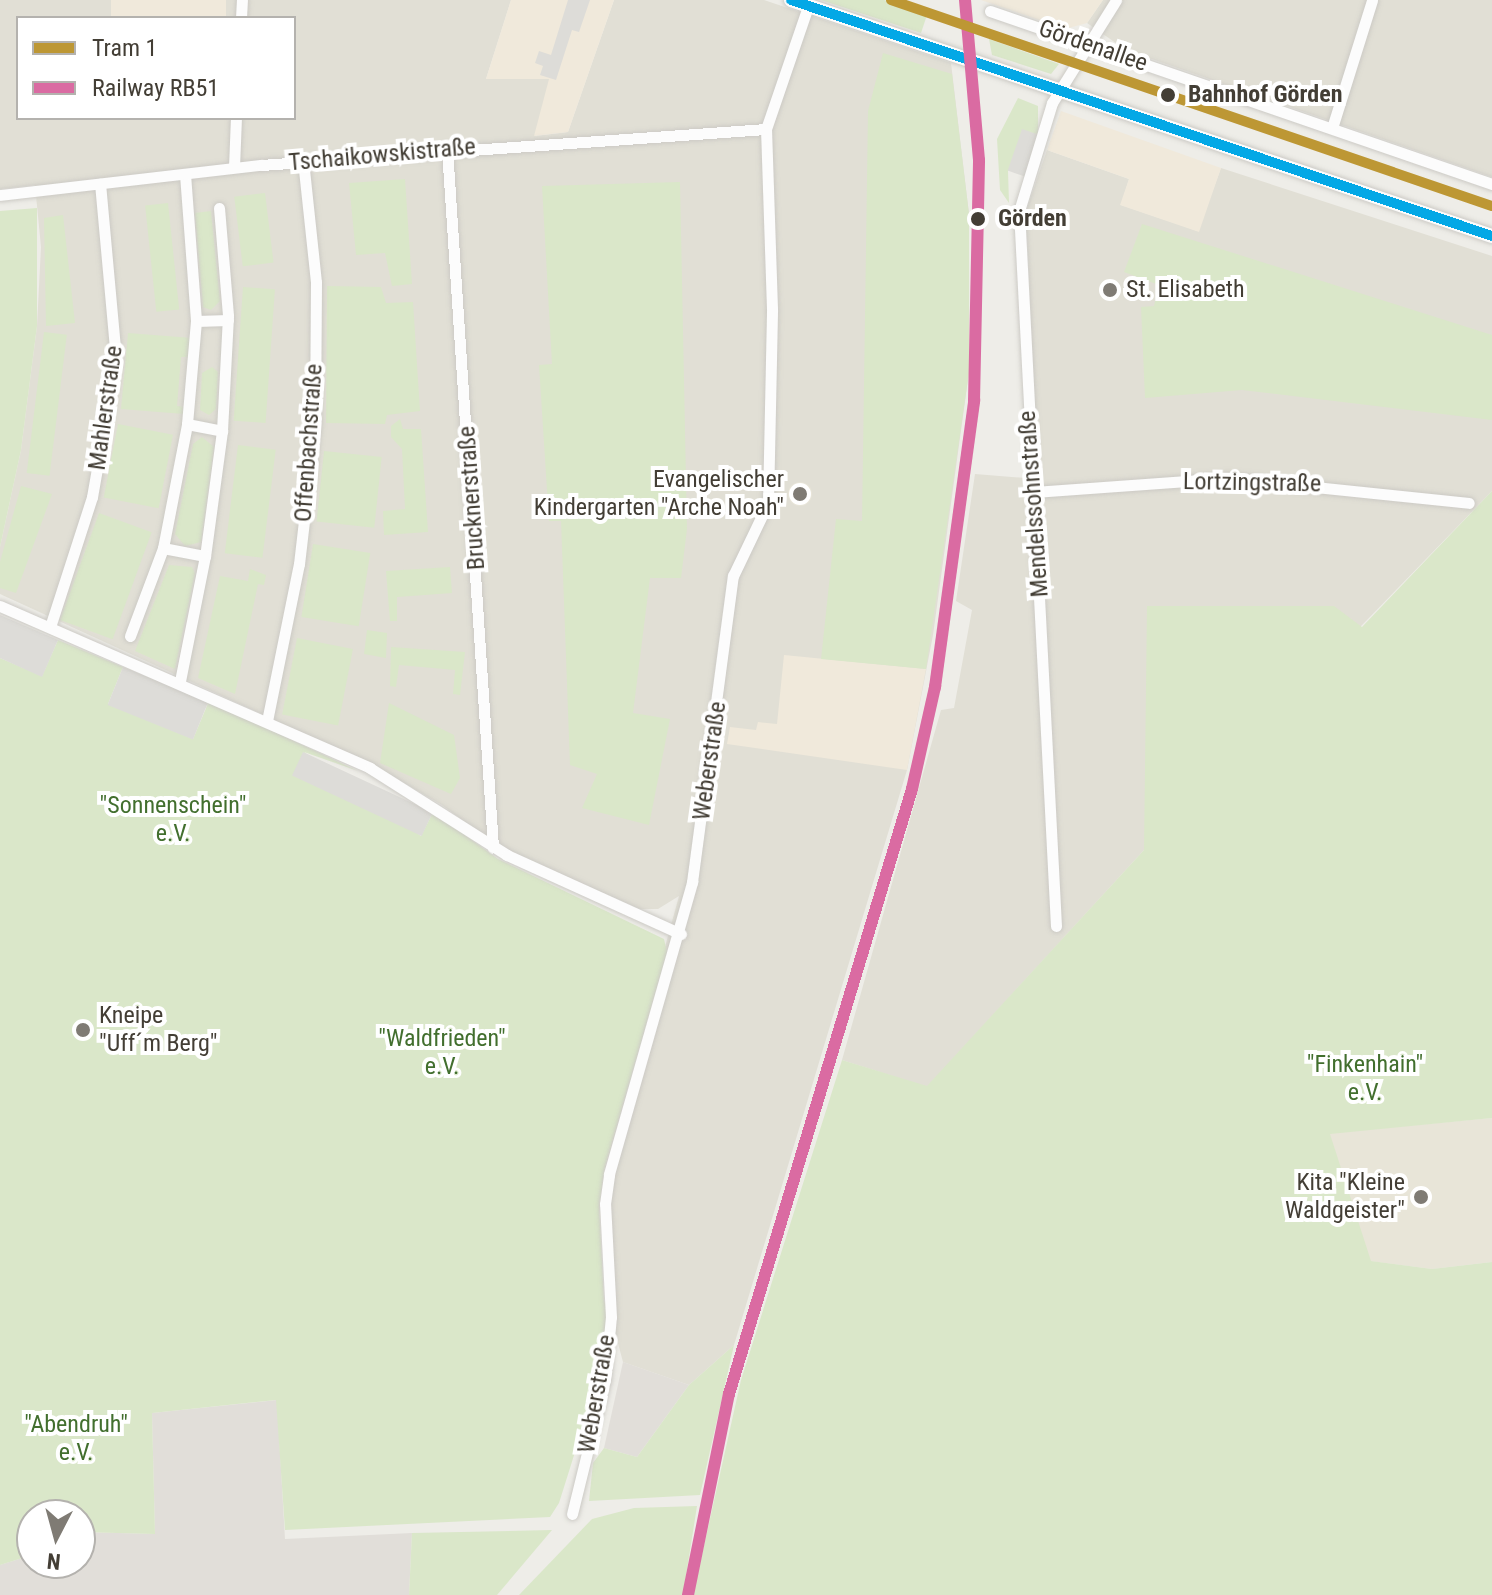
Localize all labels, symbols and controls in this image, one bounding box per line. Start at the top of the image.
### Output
street label: Gördenallee [1035,14,1151,78]
legend [16,16,296,120]
text: Tram 1 [92,34,157,62]
text: Railway RB51 [92,74,219,102]
place label: Bahnhof Görden [1188,81,1342,109]
marker: Bahnhof Görden [1155,82,1181,108]
street label: Tschaikowskistraße [287,132,477,178]
place label: Görden [998,205,1067,233]
marker: Görden [965,206,991,232]
place label: St. Elisabeth [1126,276,1245,304]
marker: St. Elisabeth [1101,281,1119,299]
street label: Mahlerstraße [83,344,129,472]
street label: Offenbachstraße [289,363,329,523]
street label: Mendelssohnstraße [1013,410,1055,598]
street label: Brucknerstraße [453,425,491,571]
place label: Evangelischer Kindergarten "Arche Noah" [534,466,784,522]
street label: Lortzingstraße [1183,467,1321,499]
marker: Evangelischer Kindergarten "Arche Noah" [791,485,809,503]
street label: Weberstraße [687,700,733,822]
park label: "Sonnenschein" e.V. [100,792,246,848]
place label: Kneipe "Uff´m Berg" [99,1002,217,1058]
marker: Kneipe "Uff´m Berg" [74,1021,92,1039]
park label: "Waldfrieden" e.V. [378,1025,506,1081]
park label: "Finkenhain" e.V. [1307,1051,1423,1107]
place label: Kita "Kleine Waldgeister" [1285,1169,1405,1225]
marker: Kita "Kleine Waldgeister" [1412,1188,1430,1206]
street label: Weberstraße [572,1333,622,1455]
park label: "Abendruh" e.V. [24,1411,128,1467]
north arrow [16,1499,96,1579]
text: N [46,1548,62,1575]

